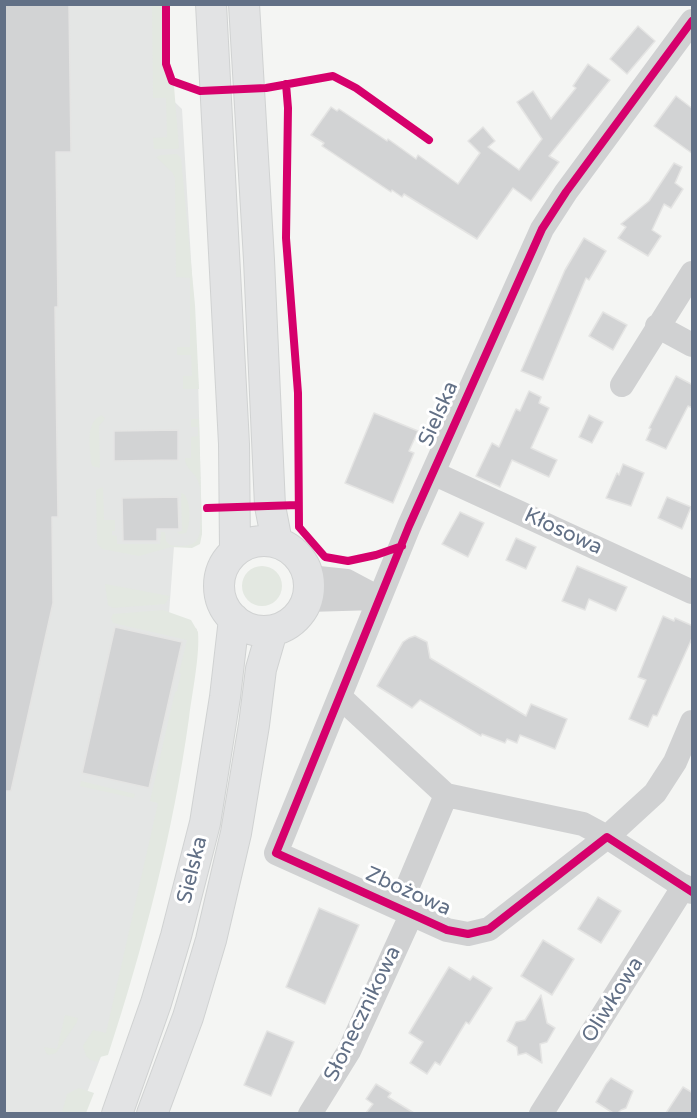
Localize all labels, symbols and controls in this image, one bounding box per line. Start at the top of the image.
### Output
street label: Sielska [414,378,464,450]
street label: Kłosowa [520,503,606,561]
street label: Sielska [173,834,213,906]
street label: Zbożowa [361,862,455,922]
street label: Słonecznikowa [319,942,407,1086]
street label: Oliwkowa [577,953,649,1047]

